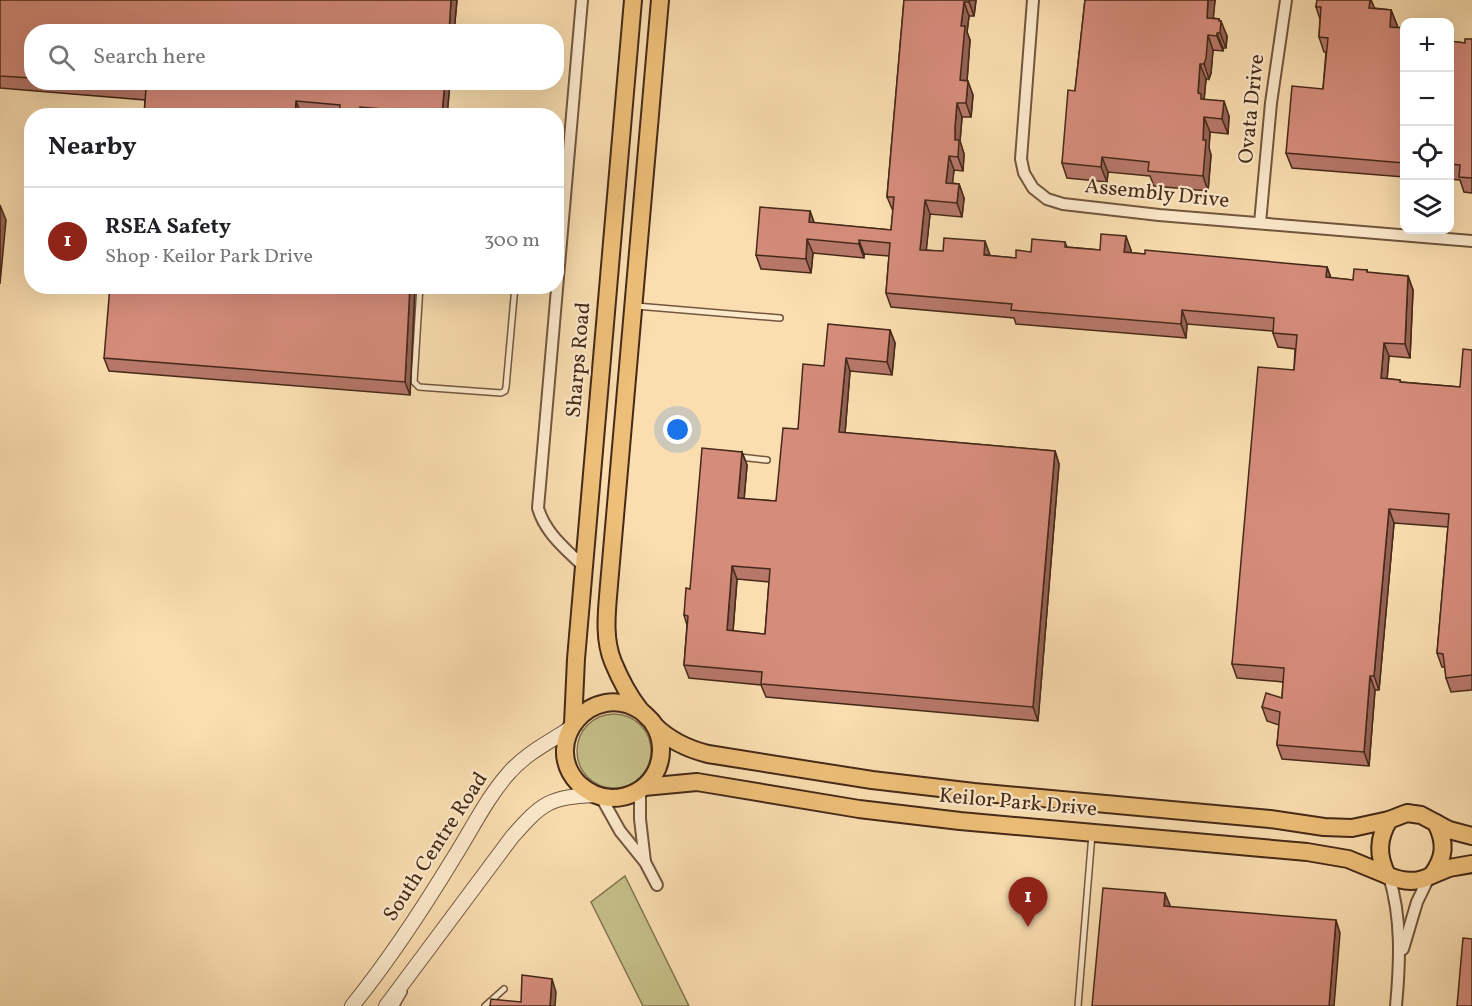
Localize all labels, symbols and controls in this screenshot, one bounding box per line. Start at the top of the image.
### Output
map controls [1400,18,1454,234]
button: + [1400,18,1454,72]
search box [24,24,564,90]
icon: search [45,41,78,74]
text: Search here [93,42,206,73]
street label: Ovata Drive [1232,53,1272,165]
button: − [1400,72,1454,126]
button: locate [1400,126,1454,180]
text: Nearby [48,129,137,165]
street label: Assembly Drive [1083,172,1231,216]
button: layers [1400,180,1454,234]
text: RSEA Safety [105,212,231,243]
text: 1 [63,227,72,255]
text: 300 m [484,227,540,255]
text: Shop · Keilor Park Drive [105,243,313,271]
street label: Sharps Road [559,301,599,419]
your location [663,415,692,444]
street label: South Centre Road [377,767,495,927]
street label: Keilor Park Drive [938,782,1098,824]
pin: 1 [1008,878,1048,927]

